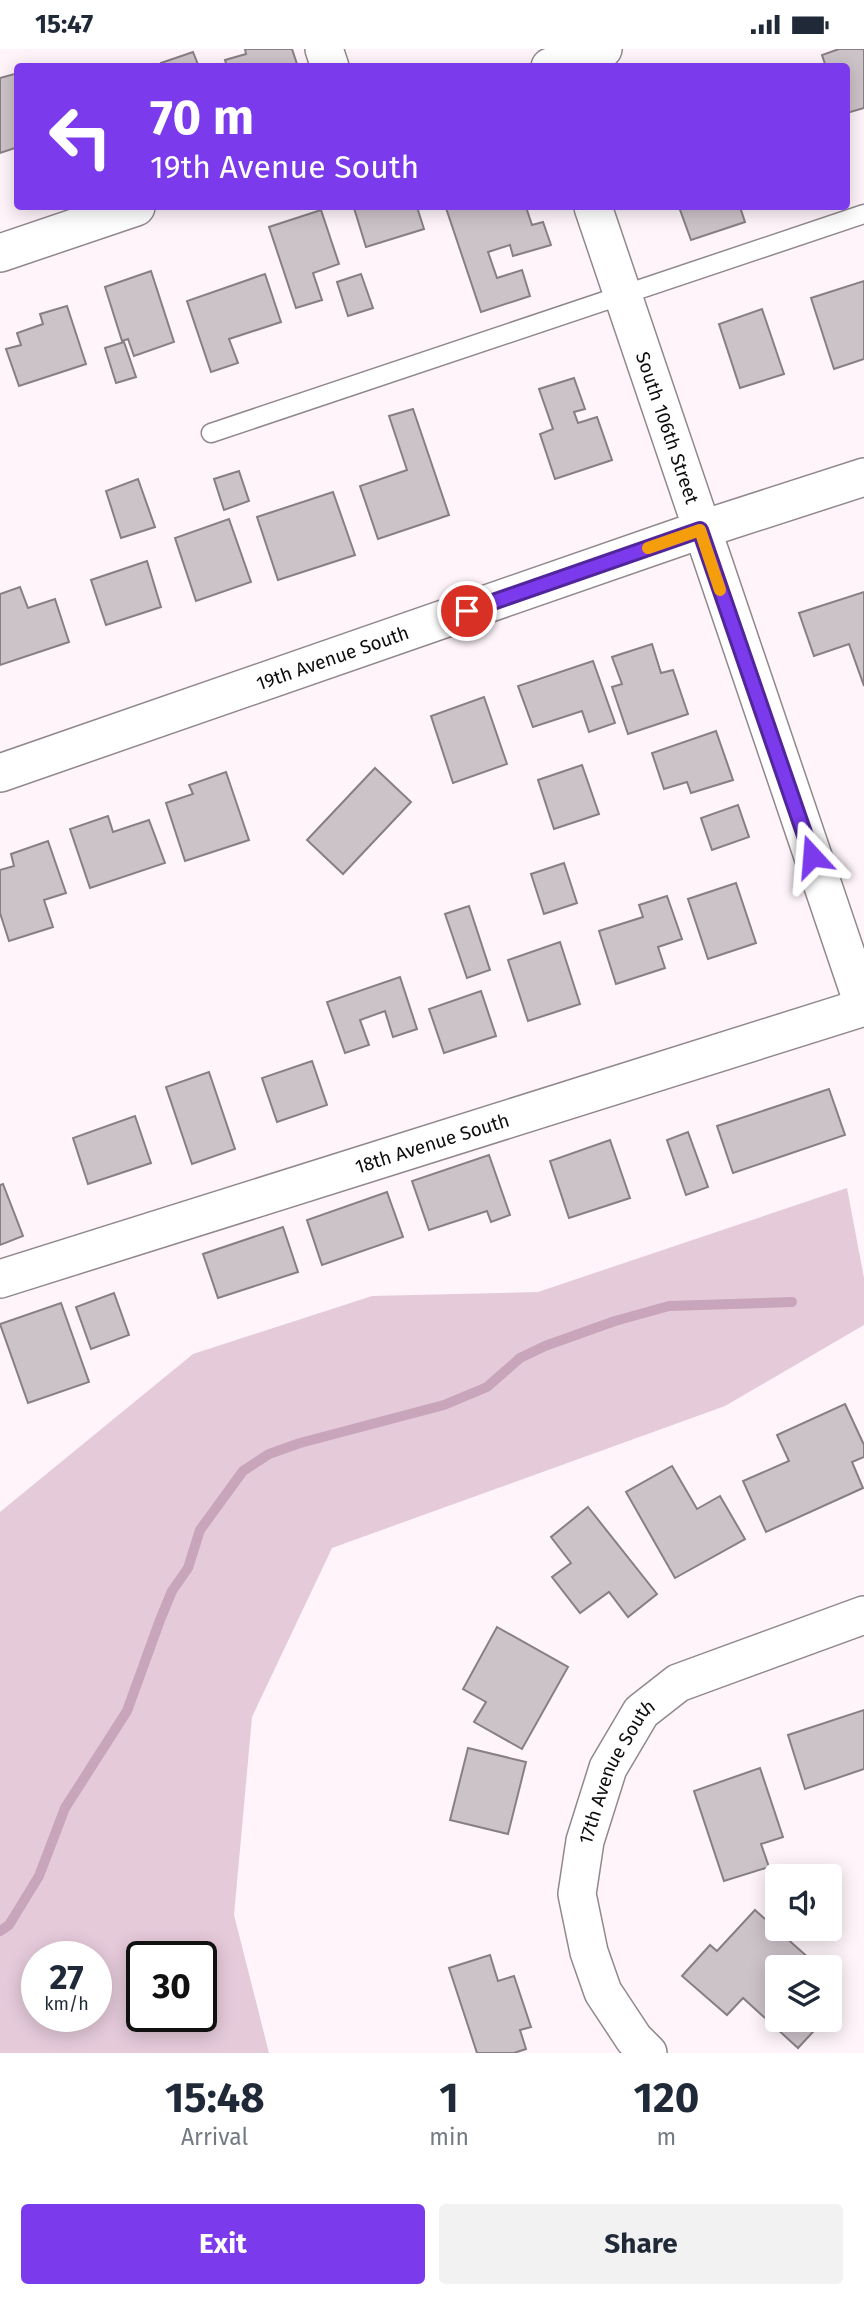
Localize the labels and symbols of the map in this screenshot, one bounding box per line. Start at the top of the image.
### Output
street label: South 106th Street [631,349,704,507]
pin [437,581,497,641]
street label: 19th Avenue South [253,621,412,695]
position arrow [775,819,849,893]
street label: 18th Avenue South [352,1108,512,1179]
street label: 17th Avenue South [574,1694,660,1847]
speed limit sign: 30 [126,1941,217,2032]

